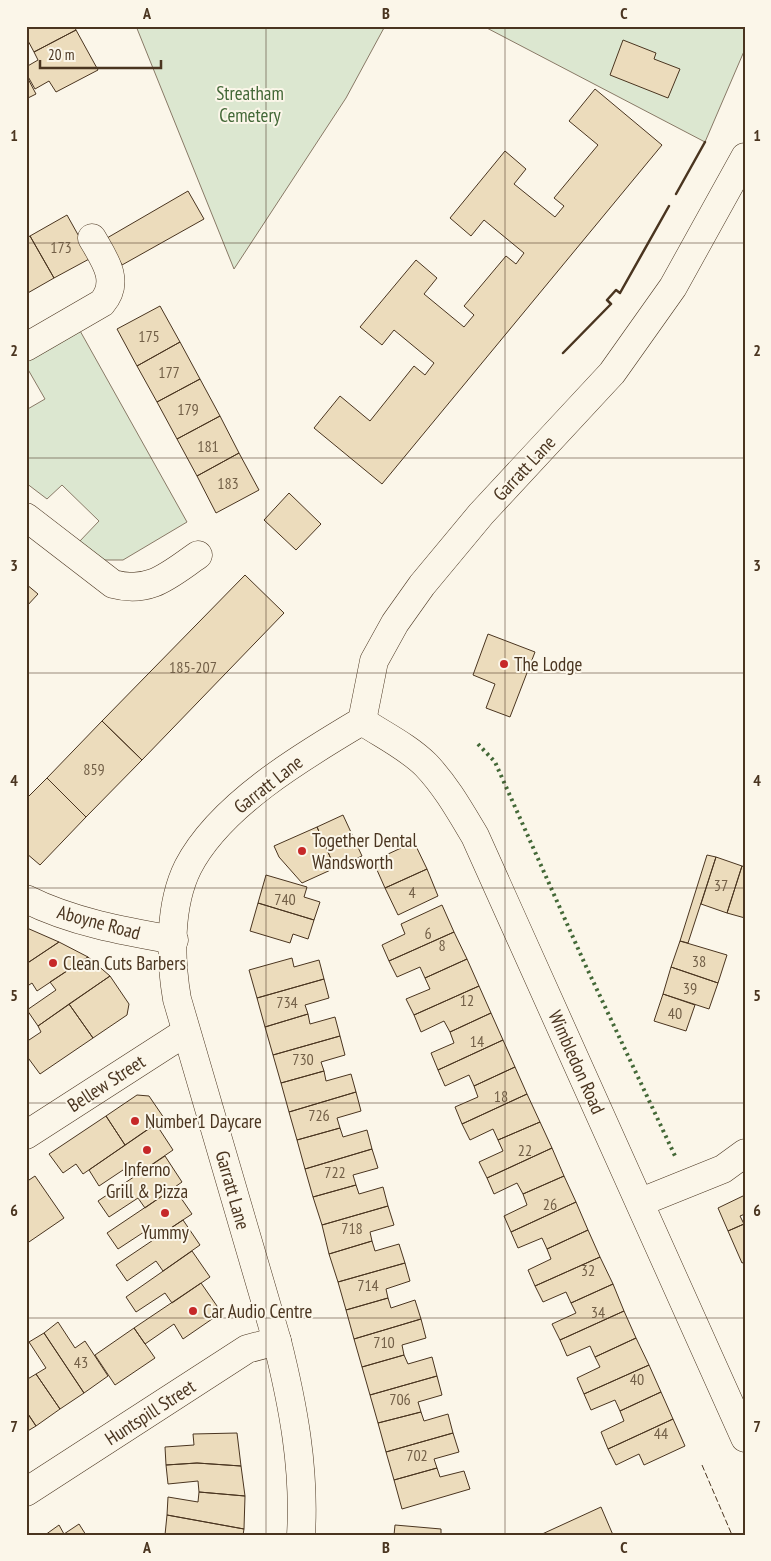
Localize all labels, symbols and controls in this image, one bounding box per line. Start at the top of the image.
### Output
text: A [142,3,152,23]
text: B [382,3,390,23]
text: C [620,3,628,23]
scale bar [40,38,161,70]
text: 20 m [48,45,74,64]
park label: Streatham Cemetery [216,81,284,127]
text: 1 [10,125,18,145]
text: 1 [753,125,761,145]
house number: 173 [50,237,72,257]
house number: 175 [138,326,160,346]
text: 2 [10,340,18,360]
text: 2 [753,340,761,360]
house number: 177 [158,362,180,382]
house number: 179 [177,399,199,419]
street label: Garratt Lane [488,430,560,506]
house number: 181 [197,436,219,456]
house number: 183 [217,473,239,493]
text: 3 [10,555,18,575]
text: 3 [753,555,761,575]
place label: The Lodge [514,652,582,676]
house number: 185-207 [169,657,217,677]
marker: The Lodge [498,658,510,670]
street label: Garratt Lane [229,750,307,818]
house number: 859 [83,759,105,779]
text: 4 [10,770,18,790]
text: 4 [753,770,761,790]
place label: Together Dental Wandsworth [312,828,417,874]
marker: Together Dental Wandsworth [296,845,308,857]
house number: 37 [714,875,728,895]
house number: 4 [408,882,416,902]
house number: 740 [274,889,296,909]
street label: Aboyne Road [55,899,143,945]
house number: 6 [424,923,432,943]
house number: 8 [438,935,446,955]
place label: Clean Cuts Barbers [63,951,186,975]
house number: 38 [692,951,706,971]
marker: Clean Cuts Barbers [47,957,59,969]
house number: 39 [683,978,697,998]
text: 5 [10,985,18,1005]
text: 5 [753,985,761,1005]
house number: 12 [460,990,474,1010]
house number: 734 [276,992,298,1012]
house number: 40 [668,1003,682,1023]
street label: Wimbledon Road [543,1006,611,1118]
house number: 14 [470,1031,484,1051]
street label: Bellew Street [63,1049,150,1117]
house number: 730 [292,1049,314,1069]
house number: 18 [494,1086,508,1106]
house number: 726 [308,1105,330,1125]
place label: Number1 Daycare [145,1109,262,1133]
marker: Number1 Daycare [129,1115,141,1127]
house number: 22 [518,1140,532,1160]
marker: Inferno Grill & Pizza [141,1144,153,1156]
street label: Garratt Lane [210,1148,256,1232]
place label: Inferno Grill & Pizza [106,1157,188,1203]
house number: 722 [324,1162,346,1182]
house number: 26 [543,1194,557,1214]
text: 6 [10,1200,18,1220]
text: 6 [753,1200,761,1220]
marker: Yummy [159,1207,171,1219]
house number: 718 [341,1218,363,1238]
place label: Yummy [141,1220,190,1244]
house number: 32 [581,1260,595,1280]
house number: 714 [357,1275,379,1295]
place label: Car Audio Centre [203,1299,312,1323]
house number: 34 [591,1302,605,1322]
marker: Car Audio Centre [187,1305,199,1317]
house number: 710 [373,1332,395,1352]
house number: 43 [74,1352,88,1372]
house number: 40 [630,1369,644,1389]
street label: Huntspill Street [100,1373,200,1450]
house number: 706 [389,1389,411,1409]
text: 7 [10,1416,18,1436]
text: 7 [753,1416,761,1436]
house number: 44 [654,1423,668,1443]
house number: 702 [406,1445,428,1465]
text: A [142,1537,152,1557]
text: B [382,1537,390,1557]
text: C [620,1537,628,1557]

